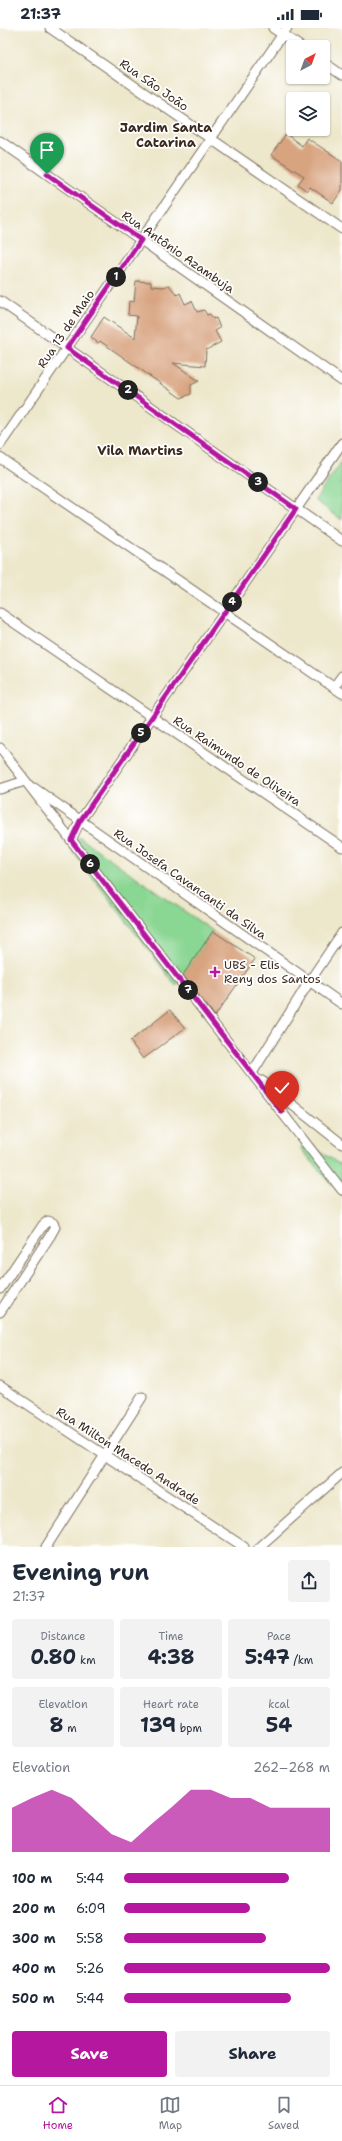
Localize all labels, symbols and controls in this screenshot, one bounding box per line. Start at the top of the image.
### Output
text: 21:37 [20,4,61,24]
north arrow [286,40,330,84]
map controls [286,40,330,136]
street label: Rua São João [116,55,192,115]
button: layers [286,92,330,136]
district label: Jardim Santa Catarina [120,119,212,151]
pin [30,133,64,174]
icon: arrive [36,139,58,161]
street label: Rua Antônio Azambuja [119,207,238,297]
pin: 1 [106,267,126,287]
text: 1 [113,269,119,284]
street label: Rua 13 de Maio [34,287,98,371]
pin: 2 [118,380,138,400]
text: 2 [124,382,132,397]
district label: Vila Martins [97,442,183,459]
pin: 3 [248,472,268,492]
text: 3 [254,474,262,489]
pin: 4 [222,592,242,612]
text: 4 [228,594,236,609]
street label: Rua Raimundo de Oliveira [170,712,304,810]
pin: 5 [131,723,151,743]
text: 5 [138,725,144,740]
street label: Rua Josefa Cavancanti da Silva [111,825,270,943]
pin: 6 [80,854,100,874]
text: 6 [86,856,94,871]
place label: UBS - Elis Reny dos Santos [224,957,321,987]
marker: UBS - Elis Reny dos Santos [209,966,221,978]
pin: 7 [178,980,198,1000]
text: 7 [184,982,192,997]
pin [265,1071,299,1112]
icon: check [271,1077,293,1099]
street label: Rua Milton Macedo Andrade [53,1403,203,1509]
text: Evening run [12,1558,149,1587]
button: share [288,1560,330,1602]
text: 21:37 [12,1588,45,1605]
text: Distance [40,1629,86,1644]
text: Time [158,1629,184,1644]
text: Pace [267,1629,291,1644]
text: 0.80 [30,1644,76,1670]
text: 4:38 [147,1644,195,1670]
text: 5:47 [245,1644,290,1670]
text: km [76,1653,96,1668]
text: /km [290,1653,313,1668]
text: Elevation [38,1697,88,1712]
text: Heart rate [143,1697,199,1712]
text: kcal [268,1697,290,1712]
text: 8 [49,1712,63,1738]
text: 139 [140,1712,176,1738]
text: 54 [266,1712,292,1738]
text: m [63,1721,77,1736]
text: bpm [176,1721,202,1736]
text: Elevation [12,1759,70,1776]
text: 262–268 m [253,1759,330,1776]
text: 100 m [12,1870,52,1887]
text: 5:44 [76,1870,104,1887]
text: 200 m [12,1900,55,1917]
text: 6:09 [76,1900,106,1917]
text: 300 m [12,1930,56,1947]
text: 5:58 [76,1930,104,1947]
text: 400 m [12,1960,56,1977]
text: 5:26 [76,1960,104,1977]
text: 500 m [12,1990,55,2007]
text: 5:44 [76,1990,104,2007]
button: Save [12,2031,167,2077]
button: Share [175,2031,330,2077]
tab: Home [43,2094,73,2133]
tab: Map [159,2094,182,2133]
tab: Saved [268,2094,299,2133]

